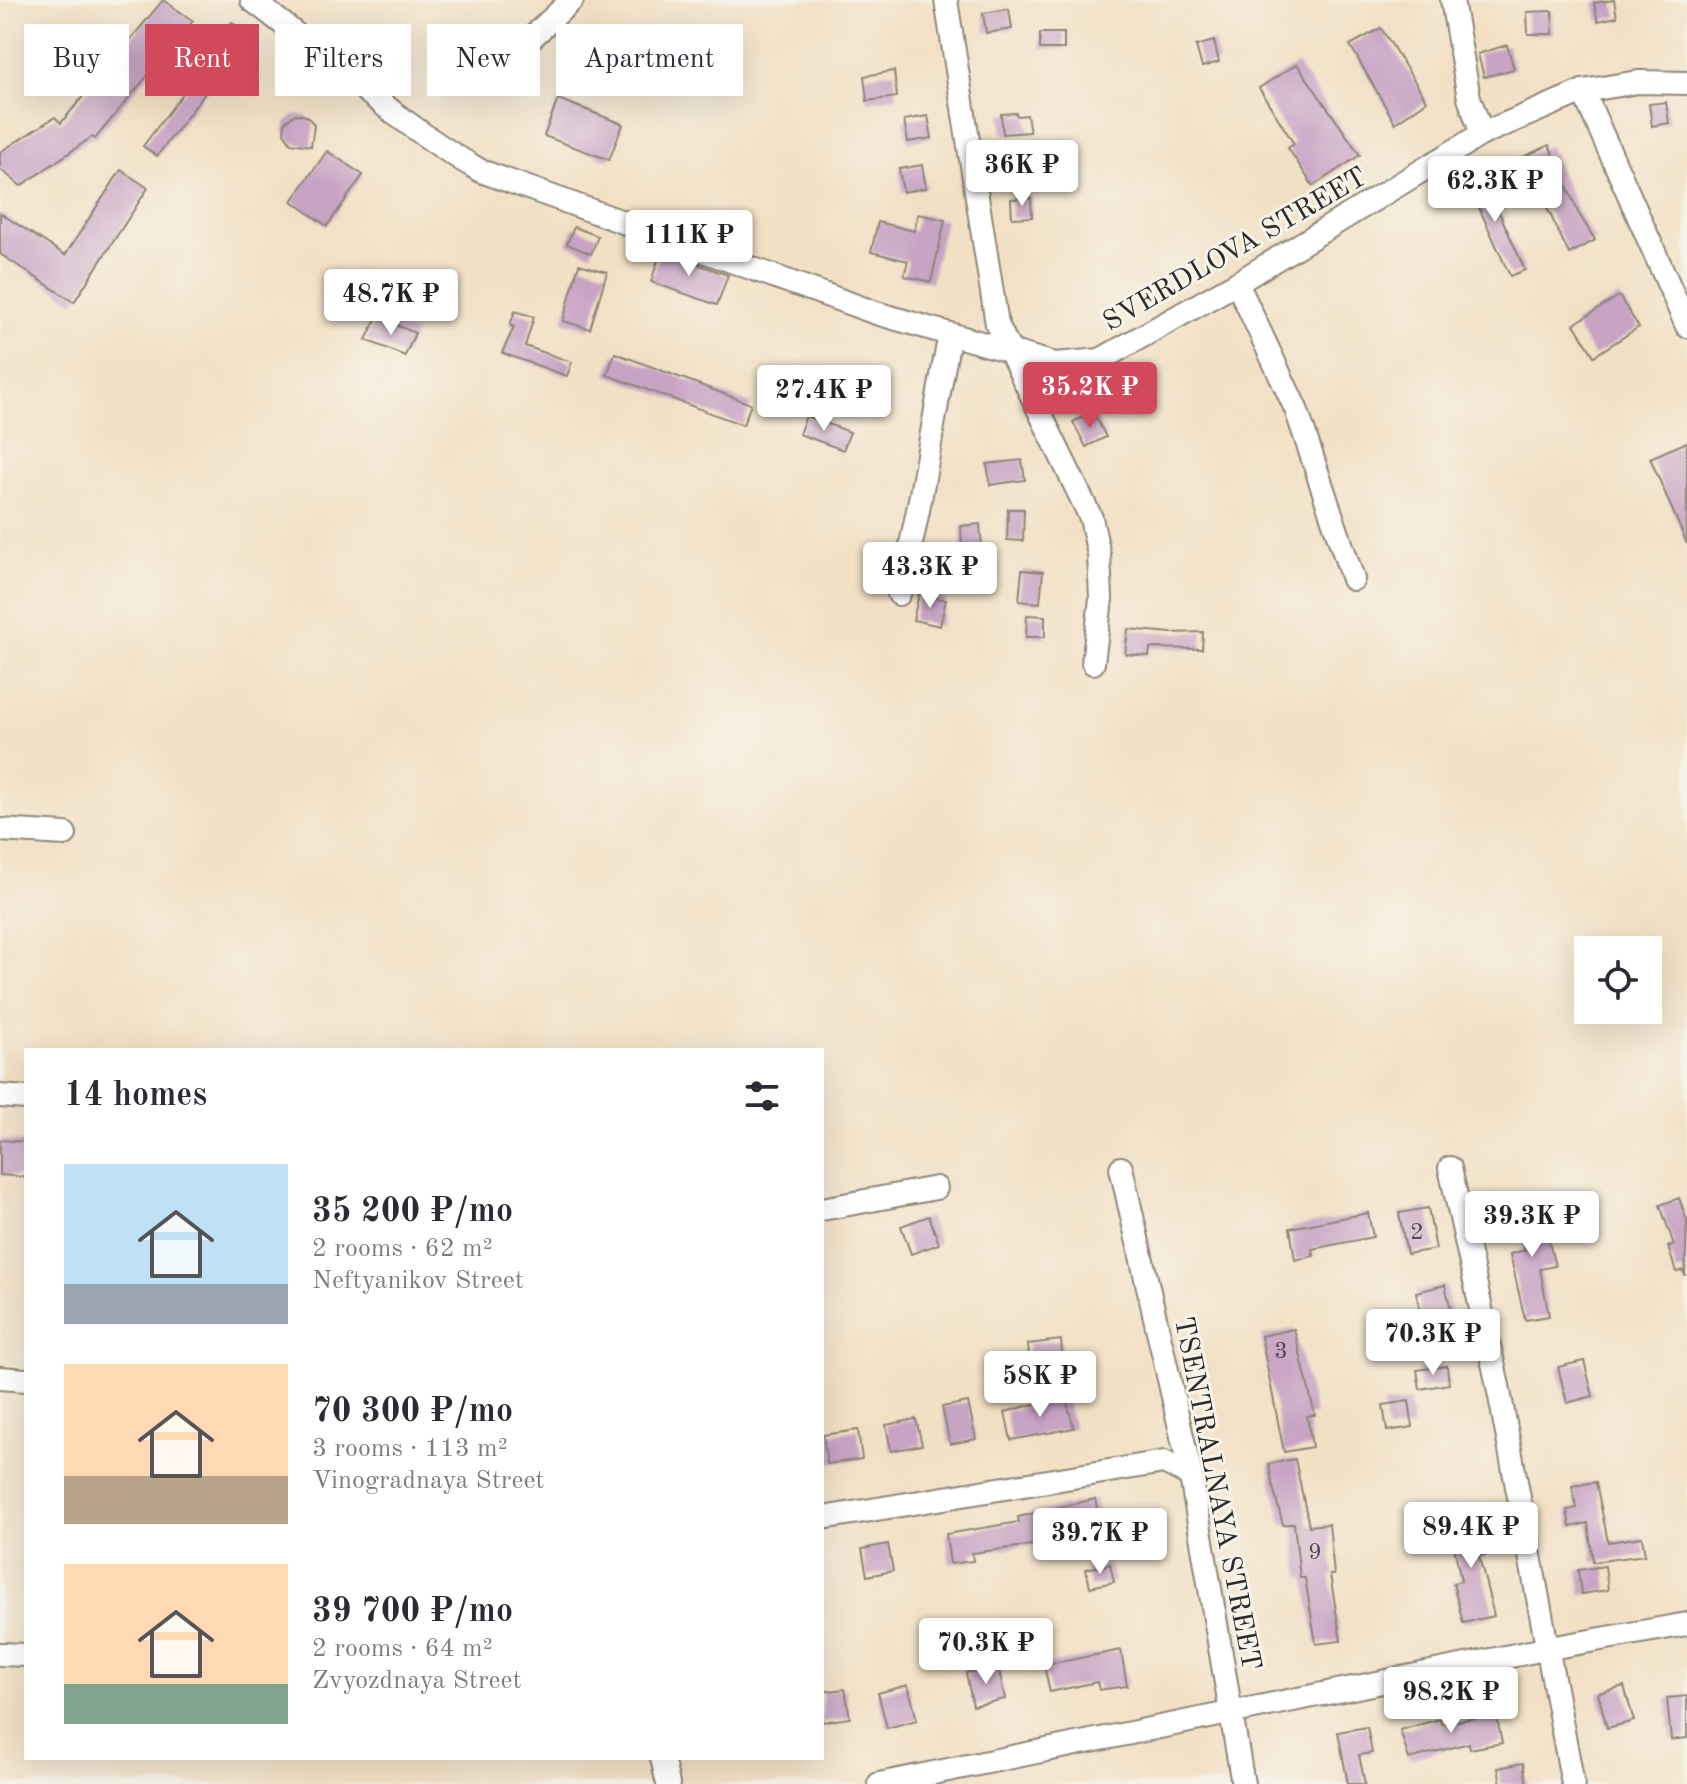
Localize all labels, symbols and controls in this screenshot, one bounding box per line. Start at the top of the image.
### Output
chip: Buy [24,24,129,96]
chip: Rent [145,24,259,96]
chip: Filters [275,24,411,96]
chip: New [427,24,540,96]
chip: Apartment [556,24,743,96]
pin: 36K ₽ [966,140,1078,208]
text: 36K ₽ [984,153,1060,179]
pin: 62.3K ₽ [1421,156,1569,224]
street label: SVERDLOVA STREET [1099,164,1372,338]
text: 62.3K ₽ [1446,169,1544,195]
pin: 111K ₽ [624,210,754,278]
text: 111K ₽ [644,223,734,249]
pin: 48.7K ₽ [317,269,465,337]
text: 48.7K ₽ [342,282,440,308]
pin: 35.2K ₽ [1016,362,1164,430]
pin: 27.4K ₽ [750,365,898,433]
text: 35.2K ₽ [1041,375,1139,401]
text: 27.4K ₽ [775,378,873,404]
pin: 43.3K ₽ [856,542,1004,610]
text: 43.3K ₽ [881,555,979,581]
map controls [1574,936,1662,1024]
button: locate [1574,936,1662,1024]
icon: filters [740,1074,784,1118]
text: 14 homes [64,1079,207,1113]
pin: 39.3K ₽ [1458,1191,1606,1259]
text: 35 200 ₽/mo [312,1195,513,1229]
icon: home [128,1196,224,1292]
text: 39.3K ₽ [1483,1204,1581,1230]
house number: 2 [1410,1221,1424,1245]
text: 2 rooms · 62 m² [312,1236,493,1262]
text: Neftyanikov Street [312,1268,524,1294]
pin: 70.3K ₽ [1359,1309,1507,1377]
street label: TSENTRALNAYA STREET [1168,1314,1264,1673]
text: 70.3K ₽ [1384,1322,1482,1348]
house number: 3 [1274,1340,1288,1364]
pin: 58K ₽ [984,1351,1096,1419]
text: 58K ₽ [1002,1364,1078,1390]
text: 70 300 ₽/mo [312,1395,513,1429]
icon: home [128,1396,224,1492]
text: 3 rooms · 113 m² [312,1436,508,1462]
text: Vinogradnaya Street [312,1468,544,1494]
pin: 89.4K ₽ [1397,1502,1545,1570]
pin: 39.7K ₽ [1026,1508,1174,1576]
text: 89.4K ₽ [1422,1515,1520,1541]
text: 39.7K ₽ [1051,1521,1149,1547]
house number: 9 [1308,1541,1322,1565]
text: 39 700 ₽/mo [312,1595,513,1629]
icon: home [128,1596,224,1692]
pin: 70.3K ₽ [912,1618,1060,1686]
text: 70.3K ₽ [937,1631,1035,1657]
text: 2 rooms · 64 m² [312,1636,493,1662]
pin: 98.2K ₽ [1377,1667,1525,1735]
text: Zvyozdnaya Street [312,1668,522,1694]
text: 98.2K ₽ [1402,1680,1500,1706]

